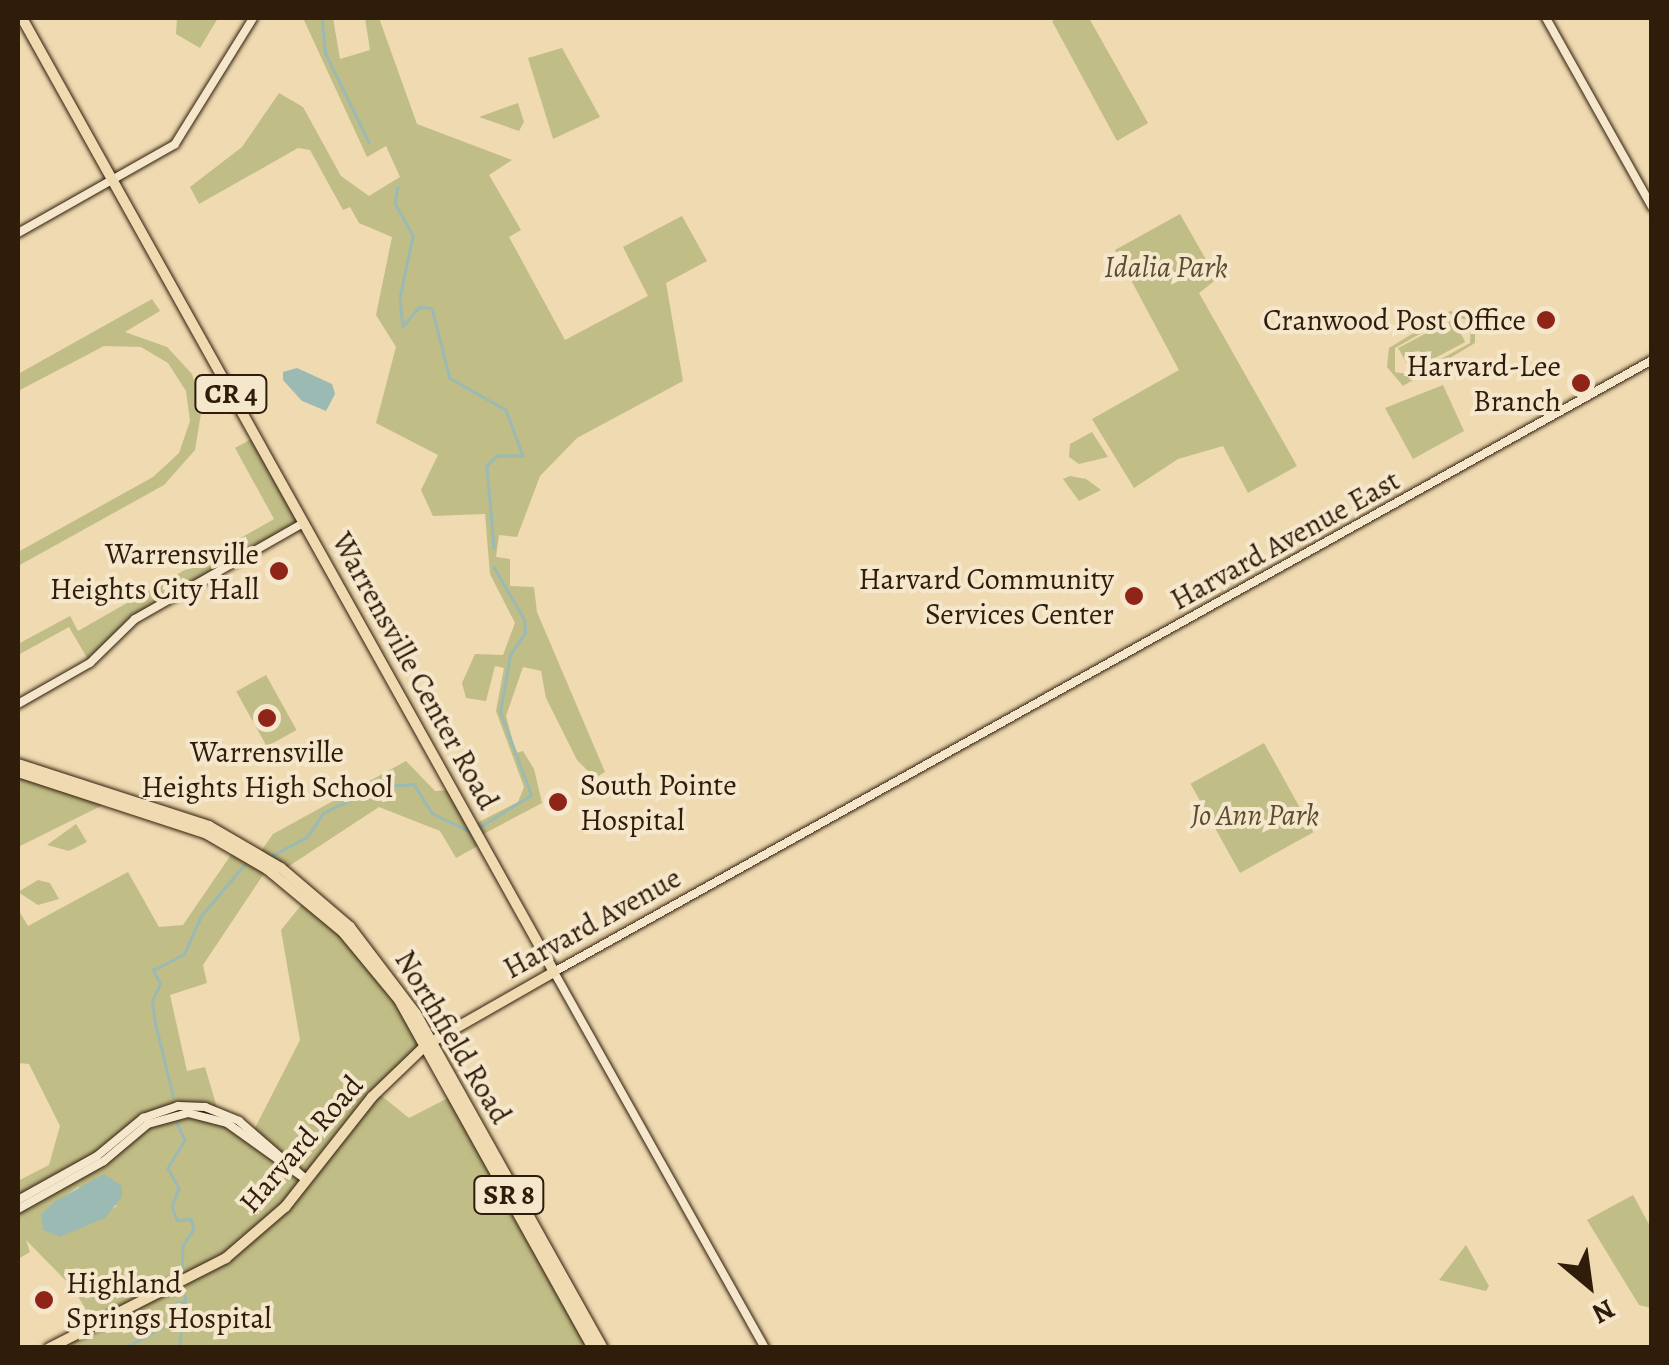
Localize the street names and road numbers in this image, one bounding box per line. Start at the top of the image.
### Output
road number: CR 4 [194,371,268,417]
street label: Harvard Avenue East [1164,462,1406,618]
street label: Warrensville Center Road [324,526,506,816]
street label: Harvard Avenue [497,859,687,987]
street label: Northfield Road [387,944,519,1130]
street label: Harvard Road [231,1068,371,1220]
road number: SR 8 [472,1172,546,1218]

